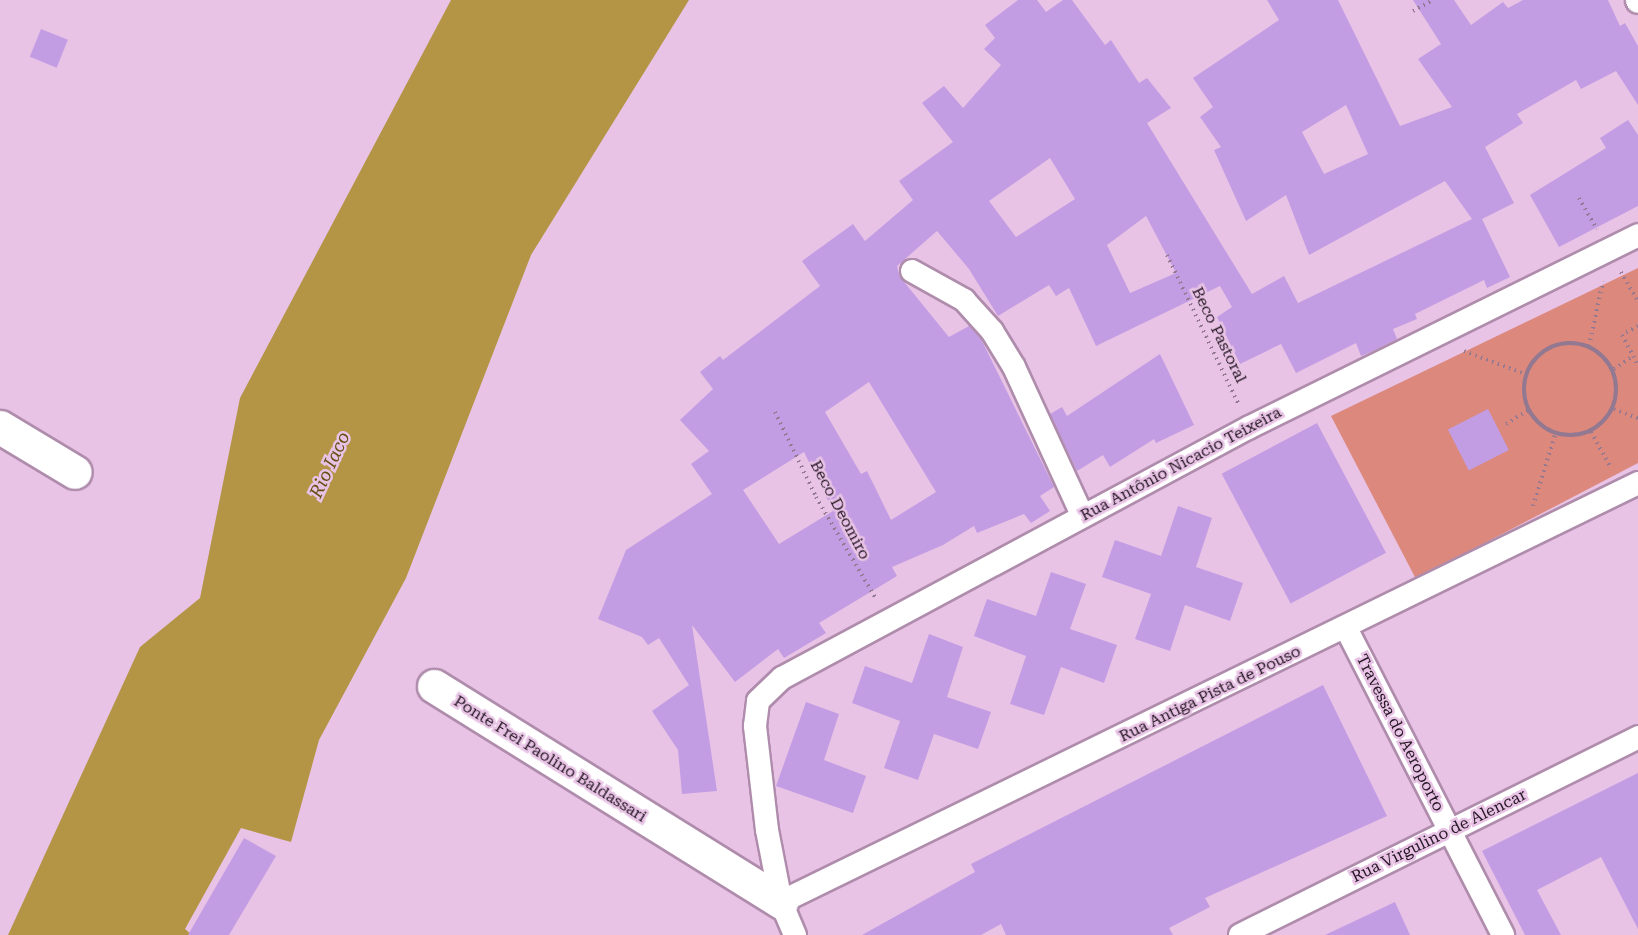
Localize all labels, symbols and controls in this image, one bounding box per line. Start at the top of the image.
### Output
street label: Beco Pastoral [1188,284,1250,386]
street label: Rua Antônio Nicacio Teixeira [1077,403,1285,525]
water label: Rio Iaco [305,429,355,501]
street label: Beco Deomiro [806,457,874,563]
street label: Rua Antiga Pista de Pouso [1116,642,1304,746]
street label: Travessa do Aeroporto [1352,651,1448,815]
street label: Ponte Frei Paolino Baldassari [450,692,650,826]
street label: Rua Virgulino de Alencar [1348,785,1530,887]

